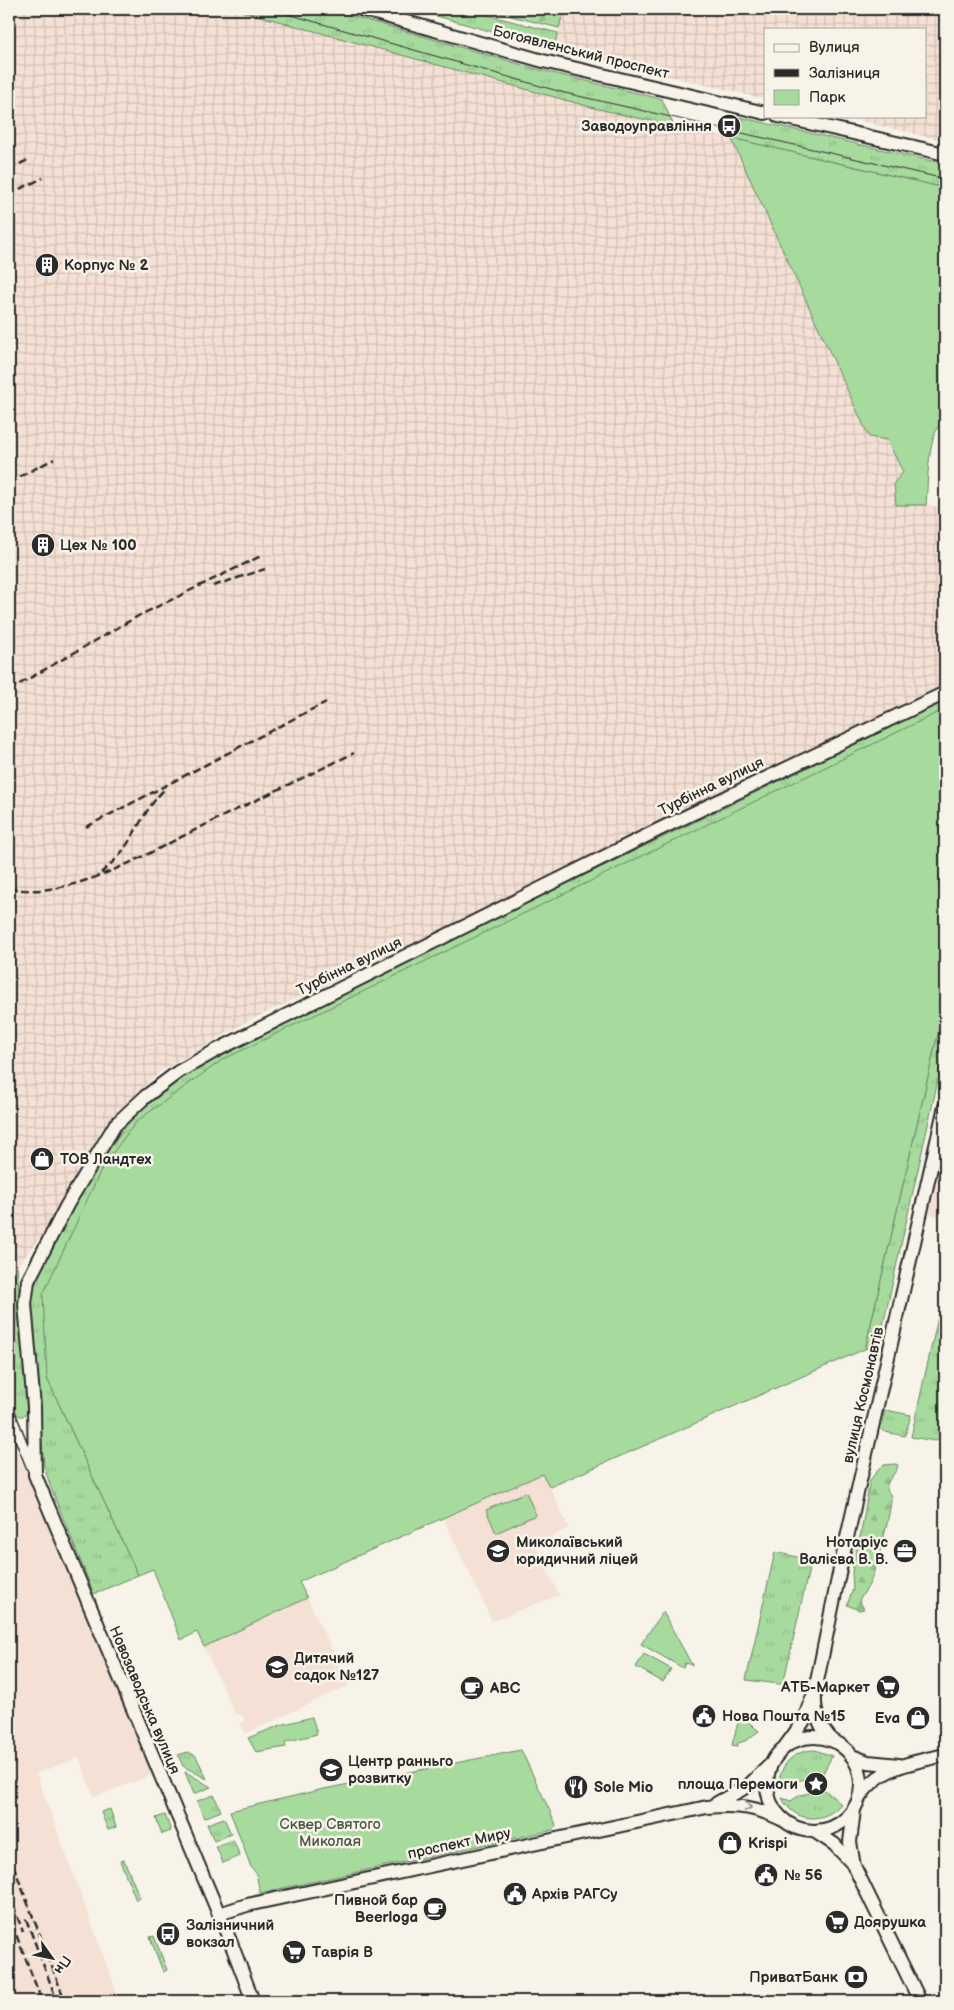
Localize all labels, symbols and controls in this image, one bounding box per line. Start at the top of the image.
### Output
street label: Богоявленський проспект [491,21,671,84]
legend [764,28,926,118]
text: Вулиця [809,38,860,57]
text: Залізниця [809,64,880,83]
text: Парк [809,88,846,107]
bus stop icon: Заводоуправління [716,113,742,139]
place label: Заводоуправління [581,117,712,136]
building icon: Корпус № 2 [34,252,60,278]
place label: Корпус № 2 [64,256,149,275]
building icon: Цех № 100 [30,532,56,558]
place label: Цех № 100 [60,536,137,555]
street label: Турбінна вулиця [656,753,767,820]
street label: Турбінна вулиця [294,933,405,1000]
shop icon: ТОВ Ландтех [29,1146,55,1172]
place label: ТОВ Ландтех [60,1150,152,1169]
street label: вулиця Космонавтів [839,1325,888,1465]
place label: Миколаївський юридичний ліцей [516,1533,638,1569]
place label: Нотаріус Валієва В. В. [799,1533,888,1569]
school or university icon: Миколаївський юридичний ліцей [485,1538,511,1564]
office icon: Нотаріус Валієва В. В. [892,1538,918,1564]
street label: Новозаводська вулиця [105,1623,184,1777]
place label: Дитячий садок №127 [294,1649,379,1685]
school or university icon: Дитячий садок №127 [264,1654,290,1680]
supermarket icon: АТБ-Маркет [875,1674,901,1700]
cafe icon: ABC [459,1675,485,1701]
place label: АТБ-Маркет [780,1678,871,1697]
place label: ABC [489,1679,521,1698]
public building icon: Нова Пошта №15 [691,1703,717,1729]
shop icon: Eva [905,1705,931,1731]
place label: Нова Пошта №15 [722,1707,846,1726]
place label: Eva [875,1709,900,1728]
place label: Центр ранньго розвитку [348,1752,453,1788]
school or university icon: Центр ранньго розвитку [318,1757,344,1783]
place icon: площа Перемоги [803,1771,829,1797]
restaurant icon: Sole Mio [563,1774,589,1800]
place label: площа Перемоги [678,1775,798,1794]
place label: Sole Mio [594,1778,654,1797]
one-way arrow [743,1802,752,1812]
park label: Сквер Святого Миколая [280,1815,381,1851]
street label: проспект Миру [406,1823,512,1864]
shop icon: Krispi [717,1830,743,1856]
place label: Krispi [748,1834,788,1853]
public building icon: № 56 [753,1862,779,1888]
place label: № 56 [784,1866,823,1885]
public building icon: Архів РАГСу [502,1881,528,1907]
place label: Архів РАГСу [531,1885,618,1904]
place label: Пивной бар Beerloga [334,1891,418,1927]
cafe icon: Пивной бар Beerloga [422,1896,448,1922]
supermarket icon: Доярушка [824,1909,850,1935]
place label: Доярушка [854,1913,926,1932]
place label: Залізничний вокзал [186,1916,274,1952]
bus stop icon: Залізничний вокзал [155,1921,181,1947]
north arrow [28,1932,78,1982]
supermarket icon: Таврія В [281,1939,307,1965]
place label: Таврія В [312,1943,373,1962]
text: Пн [50,1952,75,1977]
bank icon: ПриватБанк [843,1964,869,1990]
place label: ПриватБанк [749,1968,839,1987]

